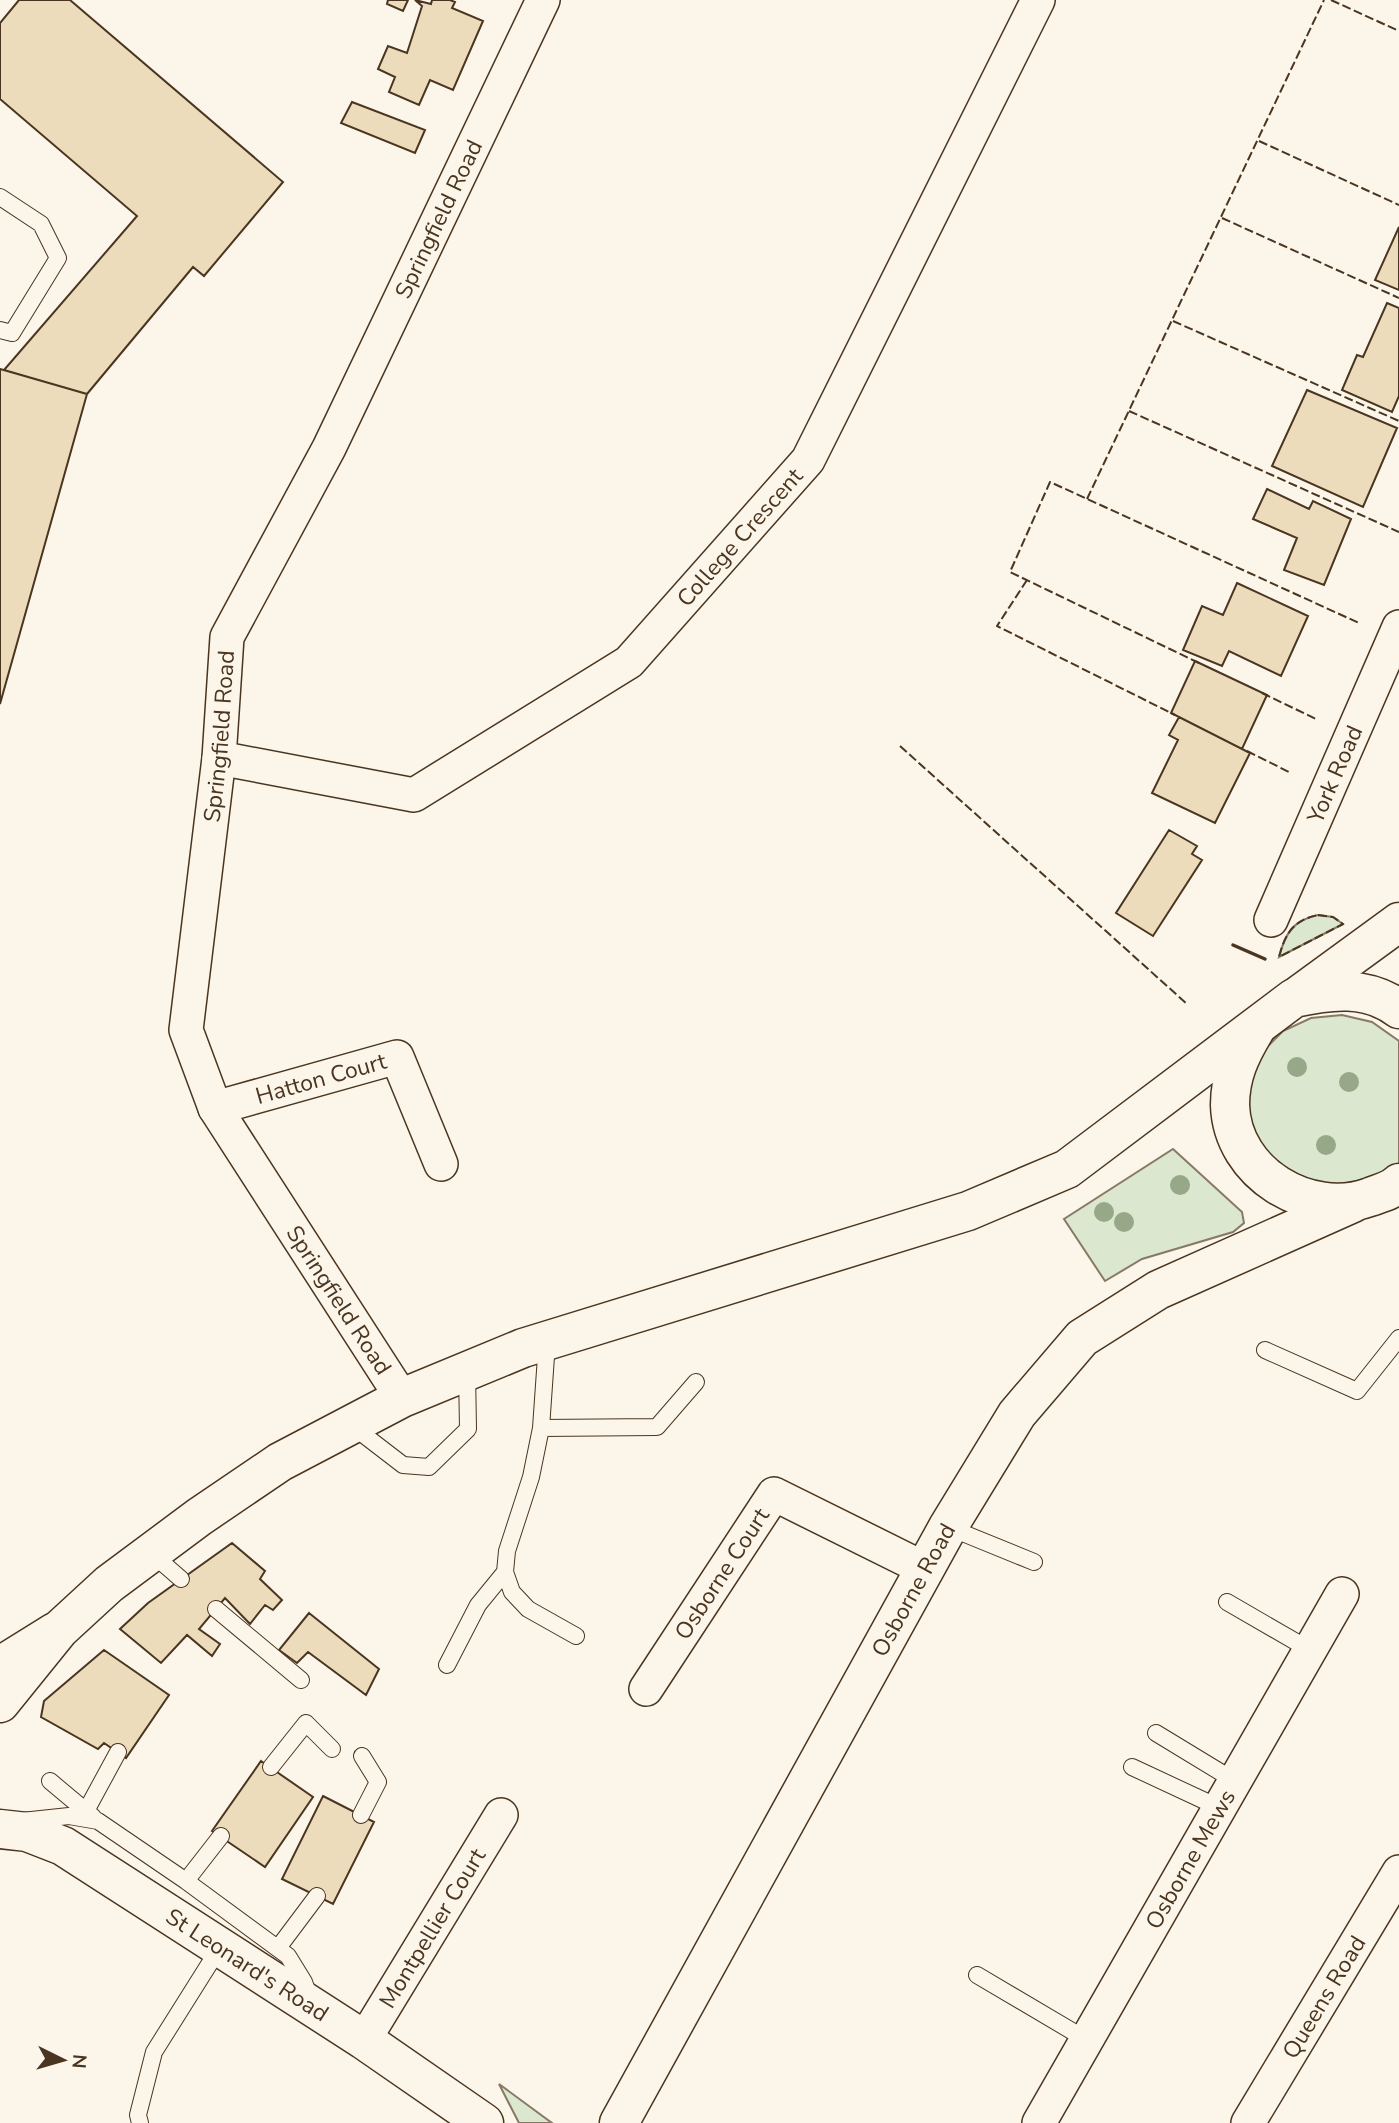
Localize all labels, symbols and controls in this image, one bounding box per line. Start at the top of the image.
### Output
street label: Springfield Road [388,135,490,304]
street label: College Crescent [670,461,810,614]
street label: Springfield Road [196,649,242,824]
street label: York Road [1300,721,1370,829]
street label: Hatton Court [252,1045,391,1112]
street label: Springfield Road [279,1220,398,1381]
street label: Osborne Court [668,1501,777,1646]
street label: Osborne Road [864,1518,963,1662]
street label: Osborne Mews [1138,1784,1243,1935]
street label: Montpellier Court [372,1842,494,2014]
street label: St Leonard's Road [160,1901,334,2029]
street label: Queens Road [1275,1930,1373,2065]
north arrow [28,2025,98,2095]
text: N [65,2053,93,2070]

